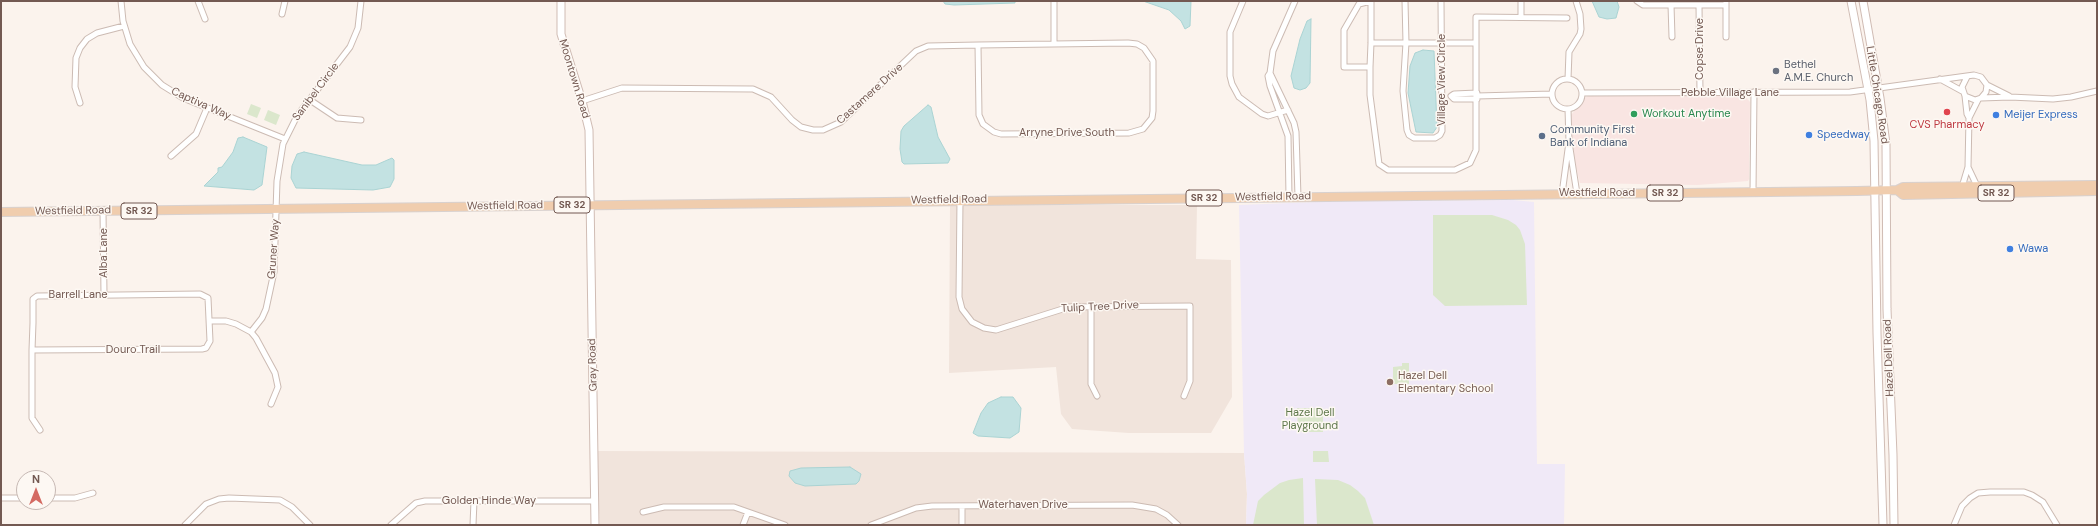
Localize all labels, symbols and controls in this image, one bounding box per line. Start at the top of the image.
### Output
street label: Copse Drive [1693,18,1707,80]
street label: Village View Circle [1435,34,1449,126]
street label: Moontown Road [556,38,592,120]
street label: Little Chicago Road [1863,45,1891,145]
place label: Bethel A.M.E. Church [1784,58,1853,84]
street label: Sanibel Circle [290,60,342,124]
street label: Castamere Drive [834,61,906,127]
marker: Bethel A.M.E. Church [1771,66,1781,76]
street label: Captiva Way [169,85,233,123]
street label: Pebble Village Lane [1681,86,1779,100]
place label: Workout Anytime [1642,107,1730,121]
marker: CVS Pharmacy [1942,107,1952,117]
place label: Meijer Express [2004,108,2078,122]
marker: Workout Anytime [1629,109,1639,119]
marker: Meijer Express [1991,110,2001,120]
place label: CVS Pharmacy [1909,118,1985,132]
place label: Community First Bank of Indiana [1550,123,1635,149]
street label: Arryne Drive South [1019,126,1115,140]
place label: Speedway [1817,128,1870,142]
marker: Speedway [1804,130,1814,140]
marker: Community First Bank of Indiana [1537,131,1547,141]
road number: SR 32 [1647,185,1683,201]
road number: SR 32 [1978,185,2014,201]
street label: Westfield Road [1559,186,1635,200]
road number: SR 32 [1186,190,1222,206]
street label: Westfield Road [1235,190,1311,204]
street label: Westfield Road [911,193,987,207]
road number: SR 32 [554,197,590,213]
street label: Westfield Road [467,199,543,213]
road number: SR 32 [121,203,157,219]
street label: Westfield Road [35,204,111,218]
street label: Gruner Way [265,218,283,280]
street label: Alba Lane [97,228,111,278]
place label: Wawa [2018,242,2048,256]
marker: Wawa [2005,244,2015,254]
street label: Barrell Lane [49,288,107,302]
street label: Tulip Tree Drive [1061,298,1139,316]
street label: Hazel Dell Road [1881,319,1897,397]
street label: Gray Road [585,338,601,392]
street label: Douro Trail [106,343,160,357]
place label: Hazel Dell Elementary School [1398,369,1493,395]
marker: Hazel Dell Elementary School [1385,377,1395,387]
park label: Hazel Dell Playground [1282,406,1338,432]
north arrow [16,470,56,510]
text: N [32,472,40,486]
street label: Golden Hinde Way [442,494,536,508]
street label: Waterhaven Drive [978,498,1068,512]

